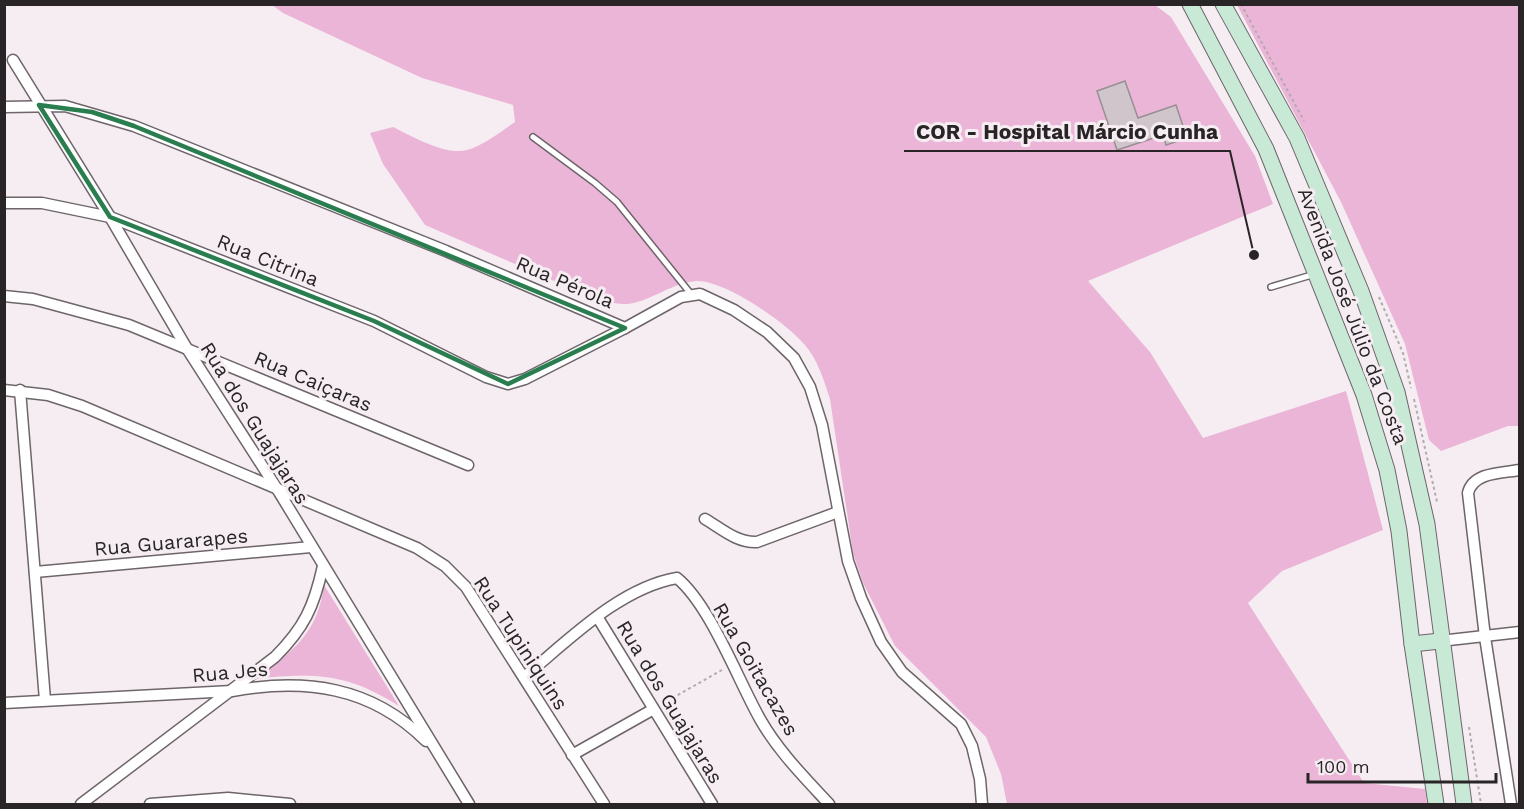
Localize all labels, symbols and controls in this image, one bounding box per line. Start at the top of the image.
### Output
callout: COR - Hospital Márcio Cunha [904,112,1230,151]
text: COR - Hospital Márcio Cunha [916,119,1219,144]
street label: Avenida José Júlio da Costa [1293,184,1413,448]
street label: Rua Citrina [214,229,322,291]
street label: Rua Pérola [512,251,618,313]
street label: Rua dos Guajajaras [195,338,315,508]
street label: Rua Caiçaras [250,345,376,417]
street label: Rua Guararapes [93,523,249,561]
street label: Rua Tupiniquins [469,572,573,714]
street label: Rua Goitacazes [708,598,804,740]
street label: Rua dos Guajajaras [612,616,728,788]
street label: Rua Jes [191,657,269,687]
scale bar [1308,746,1496,784]
text: 100 m [1317,756,1370,777]

